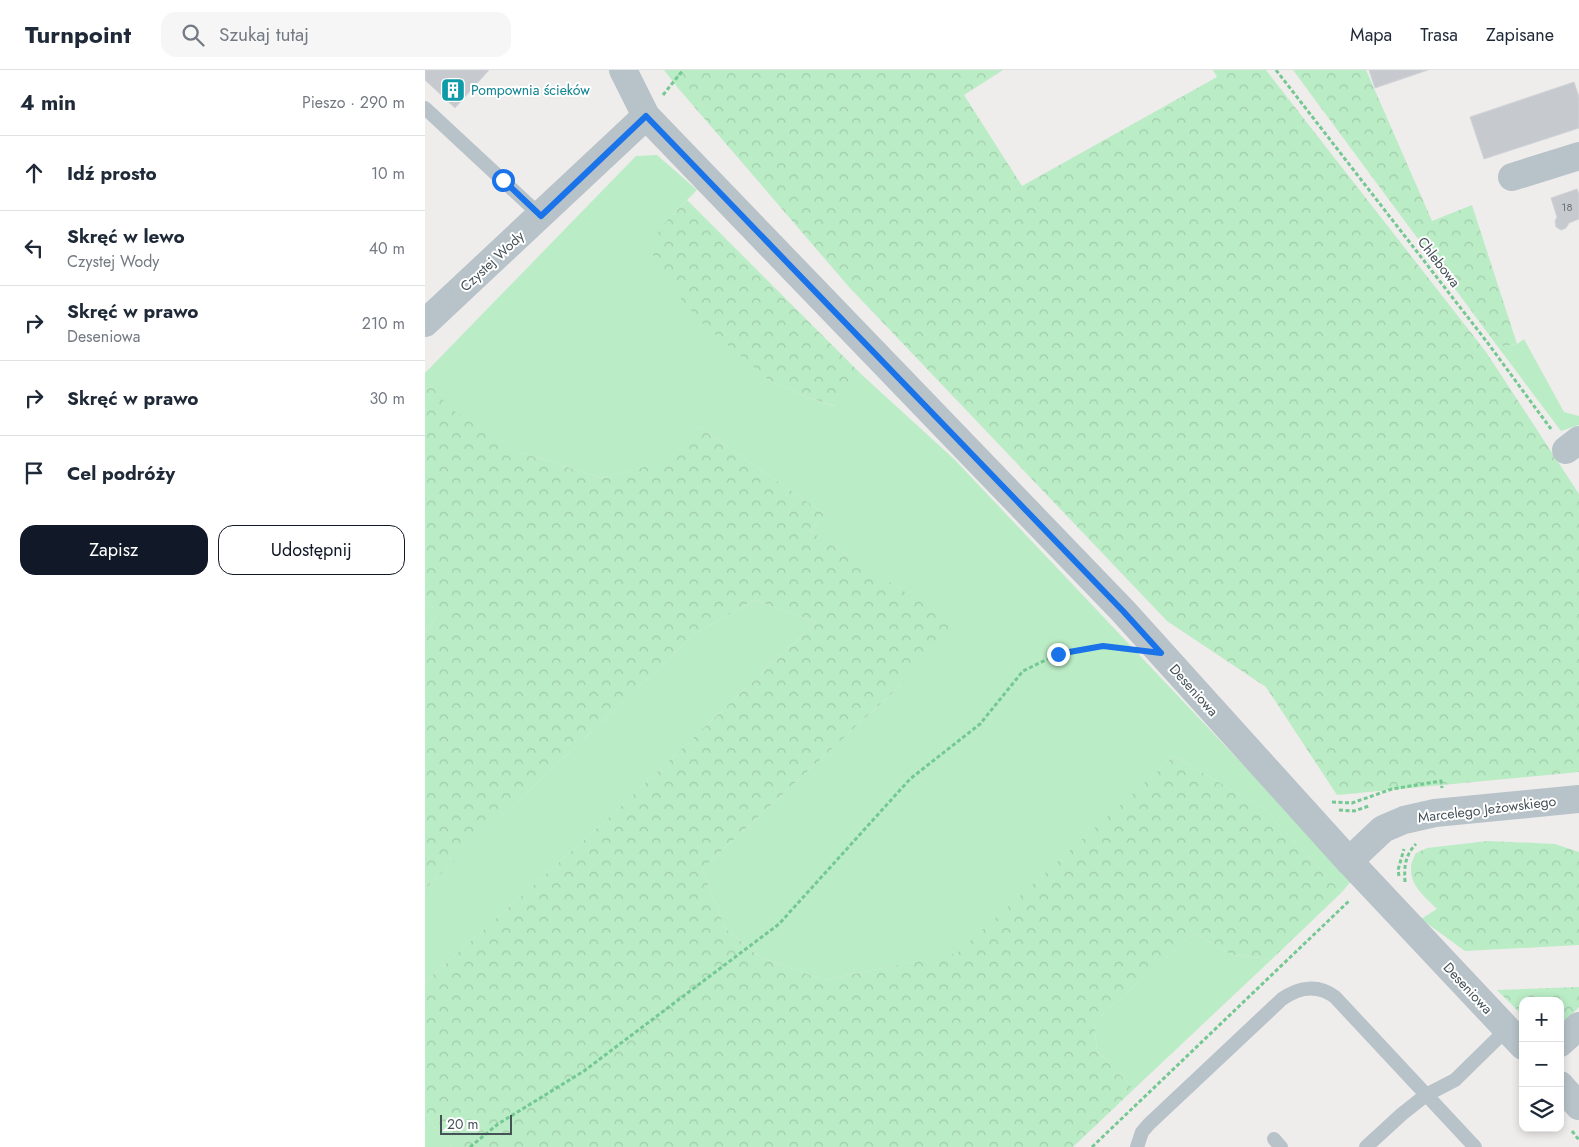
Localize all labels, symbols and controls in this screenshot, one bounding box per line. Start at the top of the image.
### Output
search box [161,12,511,57]
text: Turnpoint [25,17,131,52]
icon: search [179,21,207,49]
text: Szukaj tutaj [219,21,309,48]
text: Mapa [1350,22,1392,48]
text: Trasa [1420,22,1458,48]
text: Zapisane [1486,22,1554,48]
building icon: Pompownia ścieków [440,77,466,103]
place label: Pompownia ścieków [471,80,590,100]
text: 4 min [20,88,76,118]
text: Pieszo · 290 m [302,91,405,114]
icon: ahead [20,159,48,187]
text: Idź prosto [67,160,157,187]
text: 10 m [371,162,405,185]
route start [492,169,515,192]
house number: 18 [1562,199,1572,215]
text: Skręć w lewo [67,223,185,250]
street label: Czystej Wody [456,226,529,296]
street label: Chlebowa [1413,233,1465,291]
icon: left [20,234,48,262]
text: 40 m [369,237,405,260]
text: Czystej Wody [67,250,159,273]
text: Skręć w prawo [67,298,199,325]
icon: right [20,309,48,337]
text: 210 m [362,312,405,335]
text: Deseniowa [67,325,140,348]
icon: right [20,384,48,412]
text: Skręć w prawo [67,385,199,412]
text: 30 m [369,387,405,410]
icon: arrive [20,459,48,487]
text: Cel podróży [67,460,175,487]
button: Zapisz [20,525,208,575]
button: Udostępnij [218,525,405,575]
route end [1047,643,1070,666]
street label: Deseniowa [1165,659,1223,721]
street label: Marcelego Jeżowskiego [1417,791,1558,827]
street label: Deseniowa [1439,958,1497,1018]
map controls [1519,997,1564,1132]
button: + [1519,997,1564,1042]
button: − [1519,1042,1564,1087]
button: layers [1519,1087,1564,1132]
scale bar [440,1112,513,1135]
text: 20 m [447,1114,479,1134]

